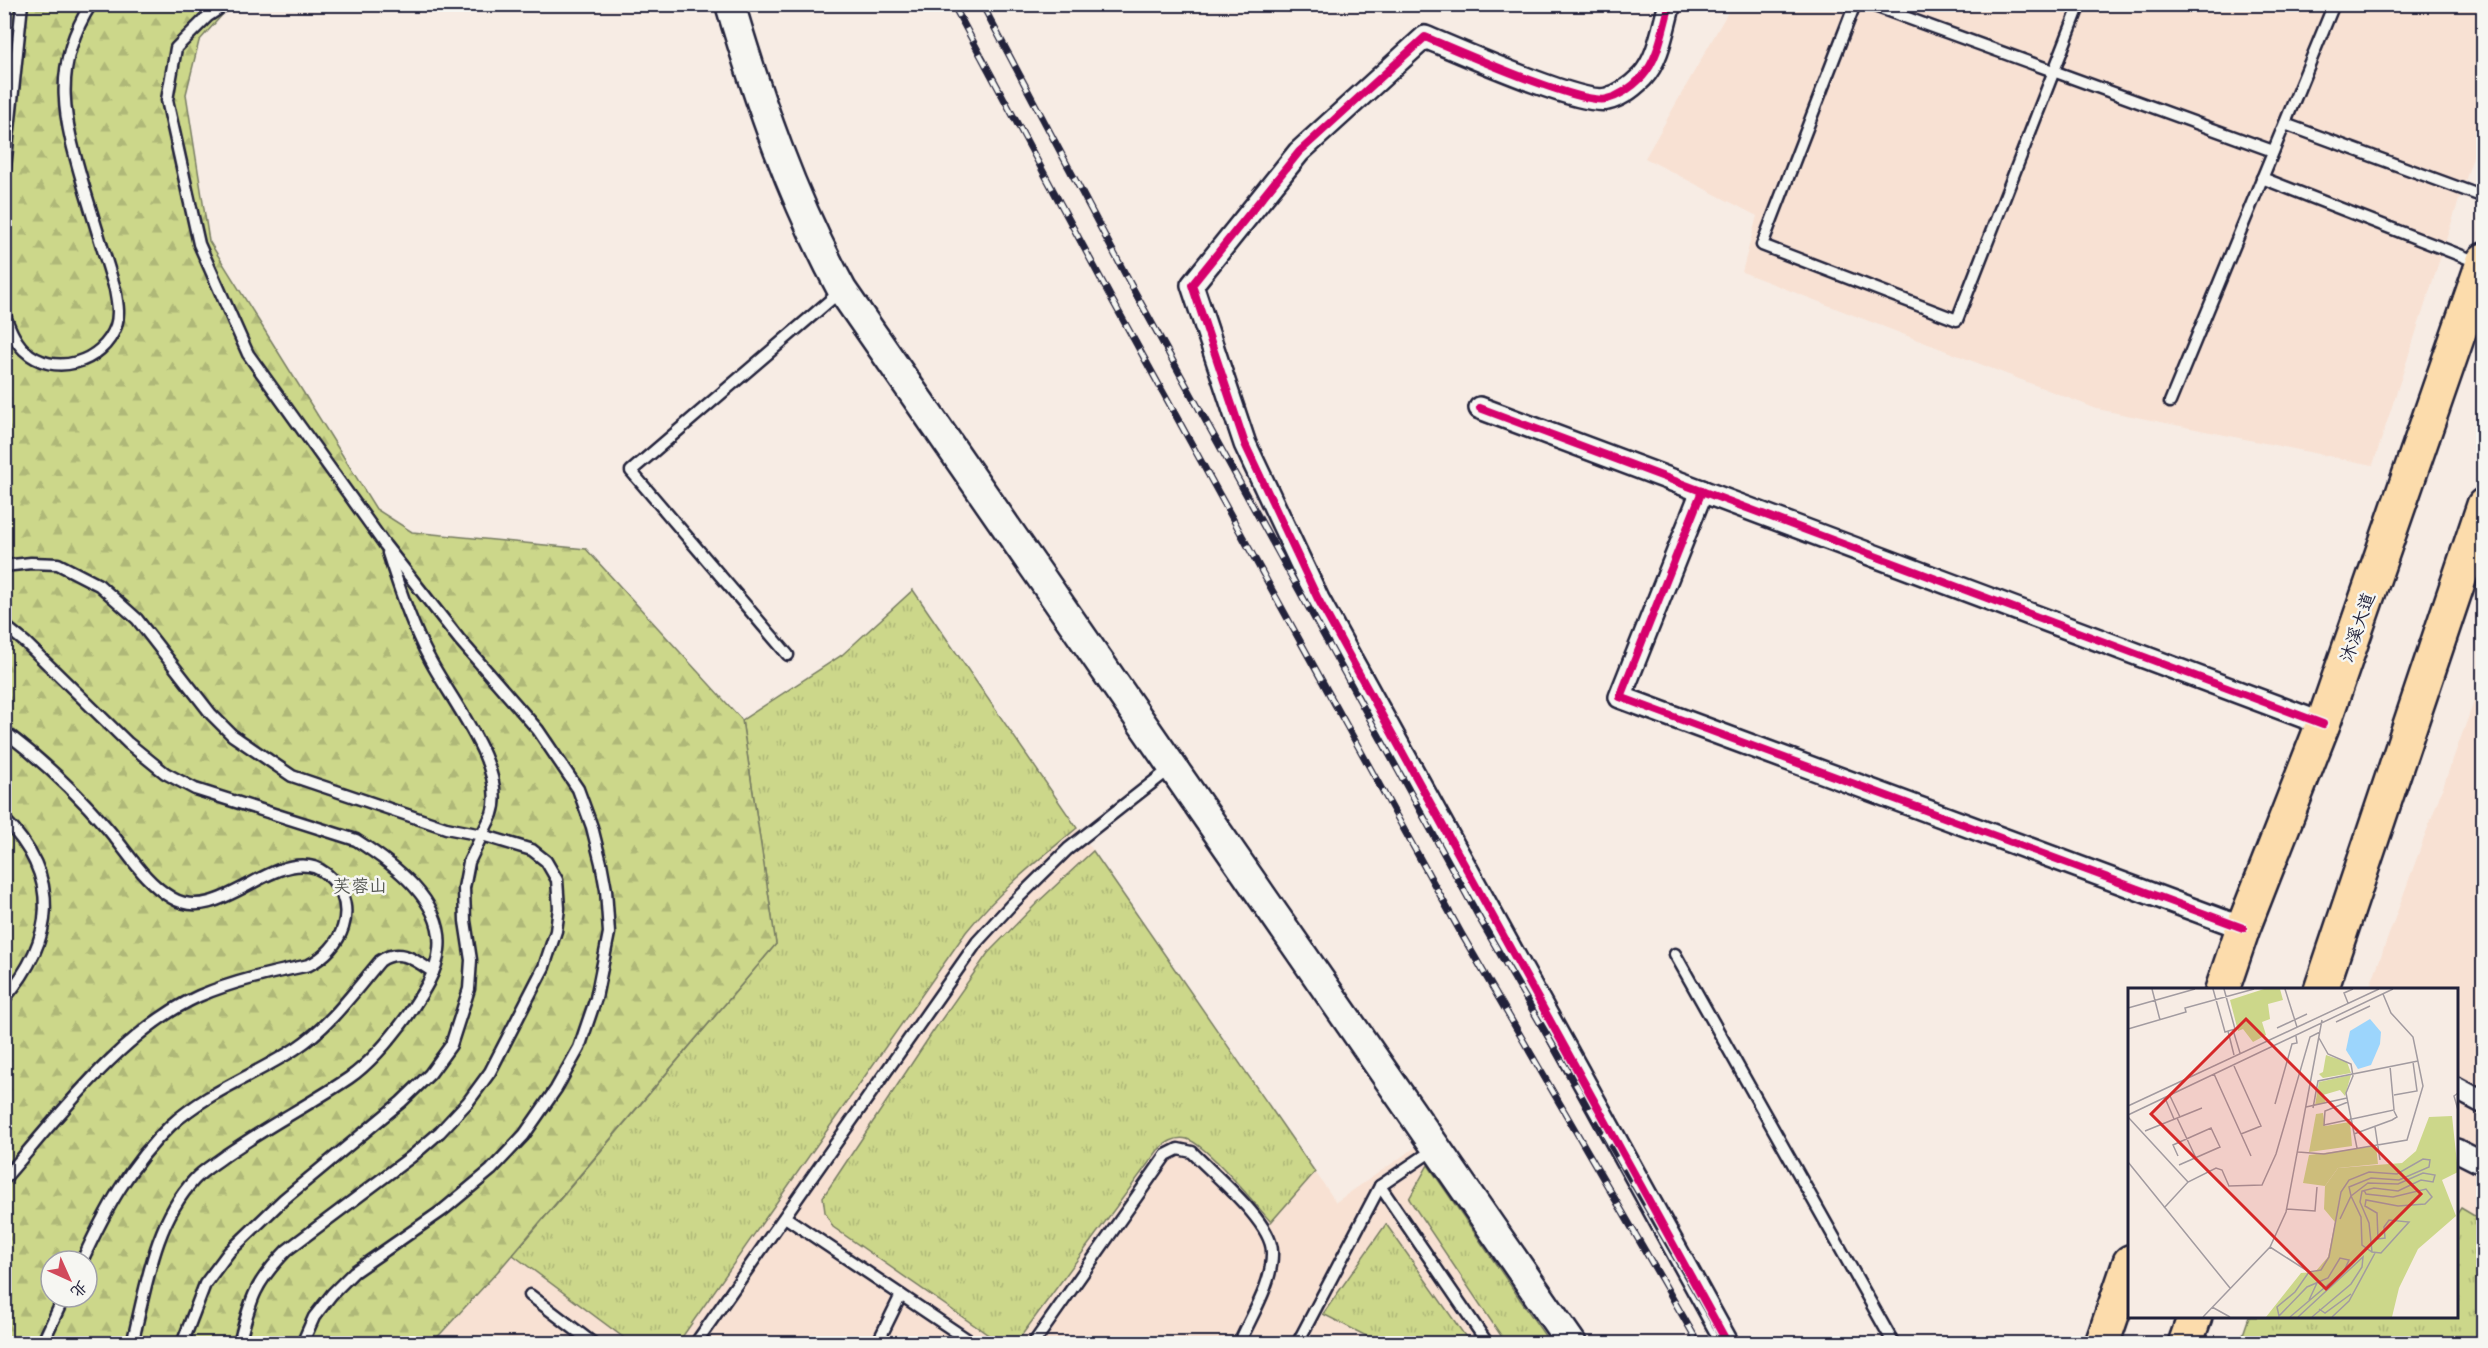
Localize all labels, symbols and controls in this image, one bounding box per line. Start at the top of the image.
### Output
street label: 沐溪大道 [2333,589,2381,665]
park label: 芙蓉山 [333,873,387,898]
inset map [2128,988,2458,1318]
north arrow [39,1249,99,1309]
text: 北 [66,1276,93,1303]

